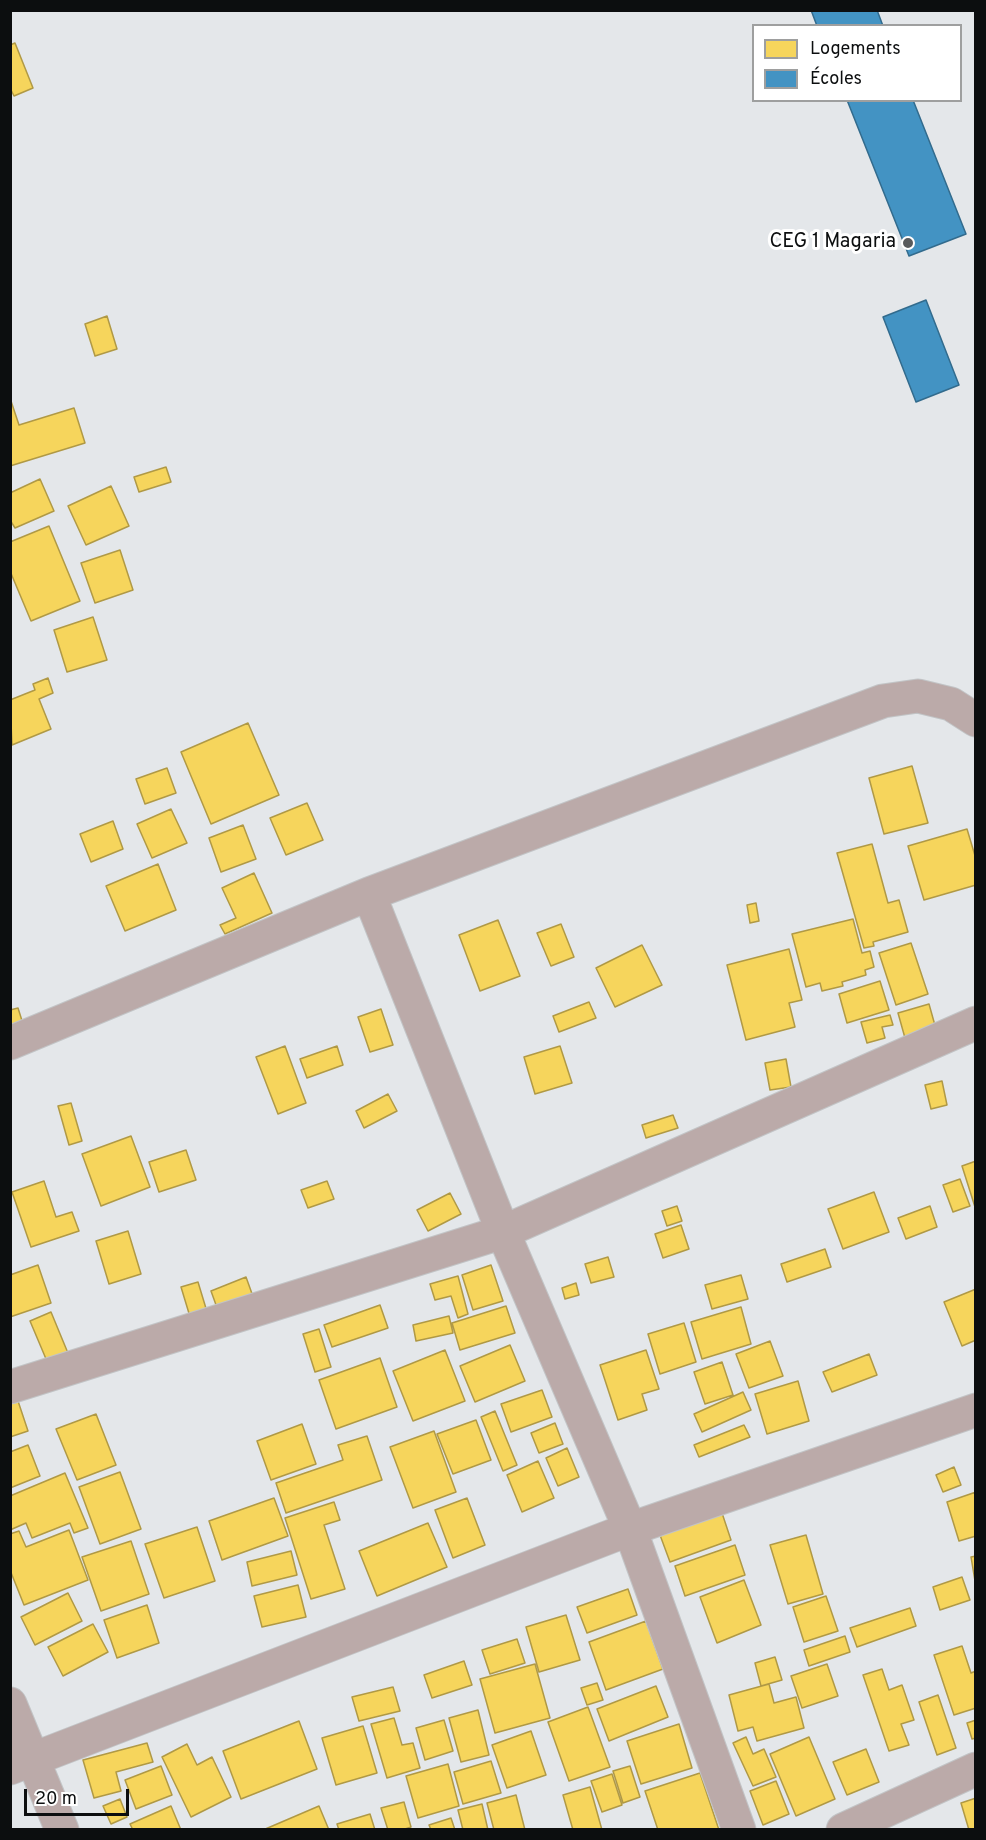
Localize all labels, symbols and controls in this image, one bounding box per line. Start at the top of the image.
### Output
legend [752,24,962,102]
text: Logements [810,38,901,61]
text: Écoles [810,68,862,91]
place label: CEG 1 Magaria [769,231,896,255]
marker: CEG 1 Magaria [901,236,915,250]
scale bar [27,1777,132,1815]
text: 20 m [35,1788,77,1811]

